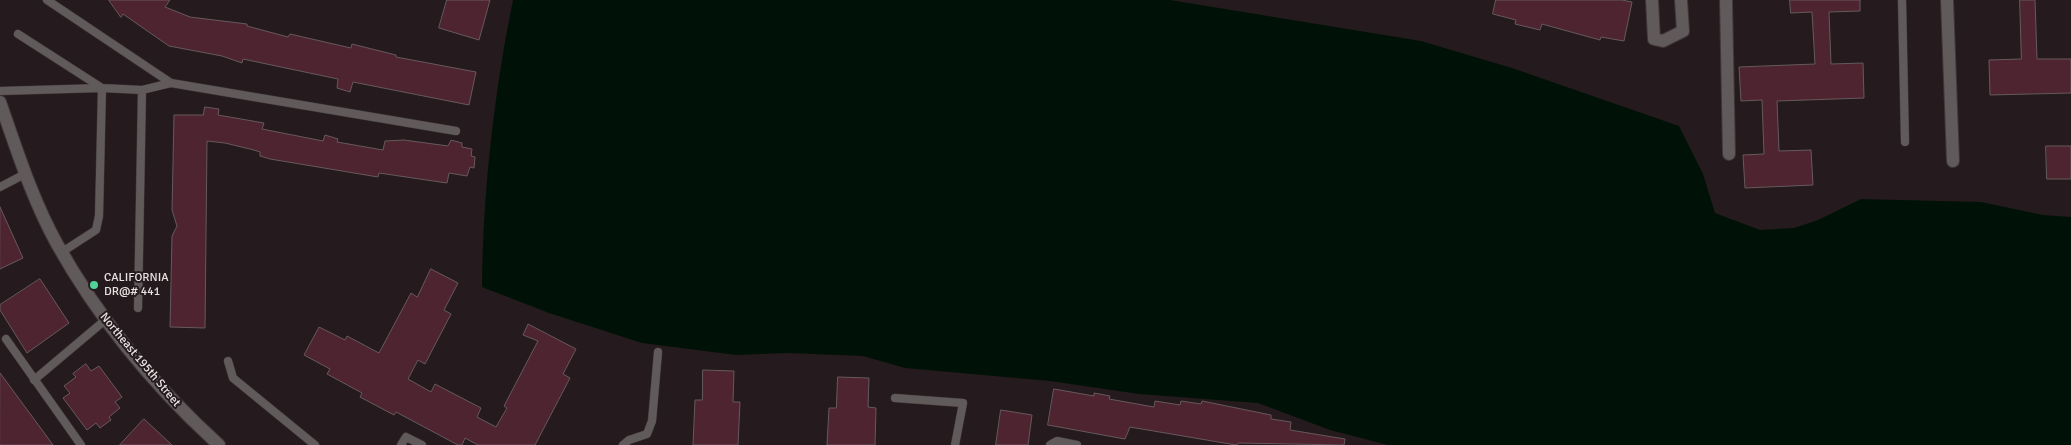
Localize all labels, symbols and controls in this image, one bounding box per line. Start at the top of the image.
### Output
place label: CALIFORNIA DR@# 441 [104,271,169,299]
marker: CALIFORNIA DR@# 441 [88,279,100,291]
street label: Northeast 195th Street [97,310,183,410]

